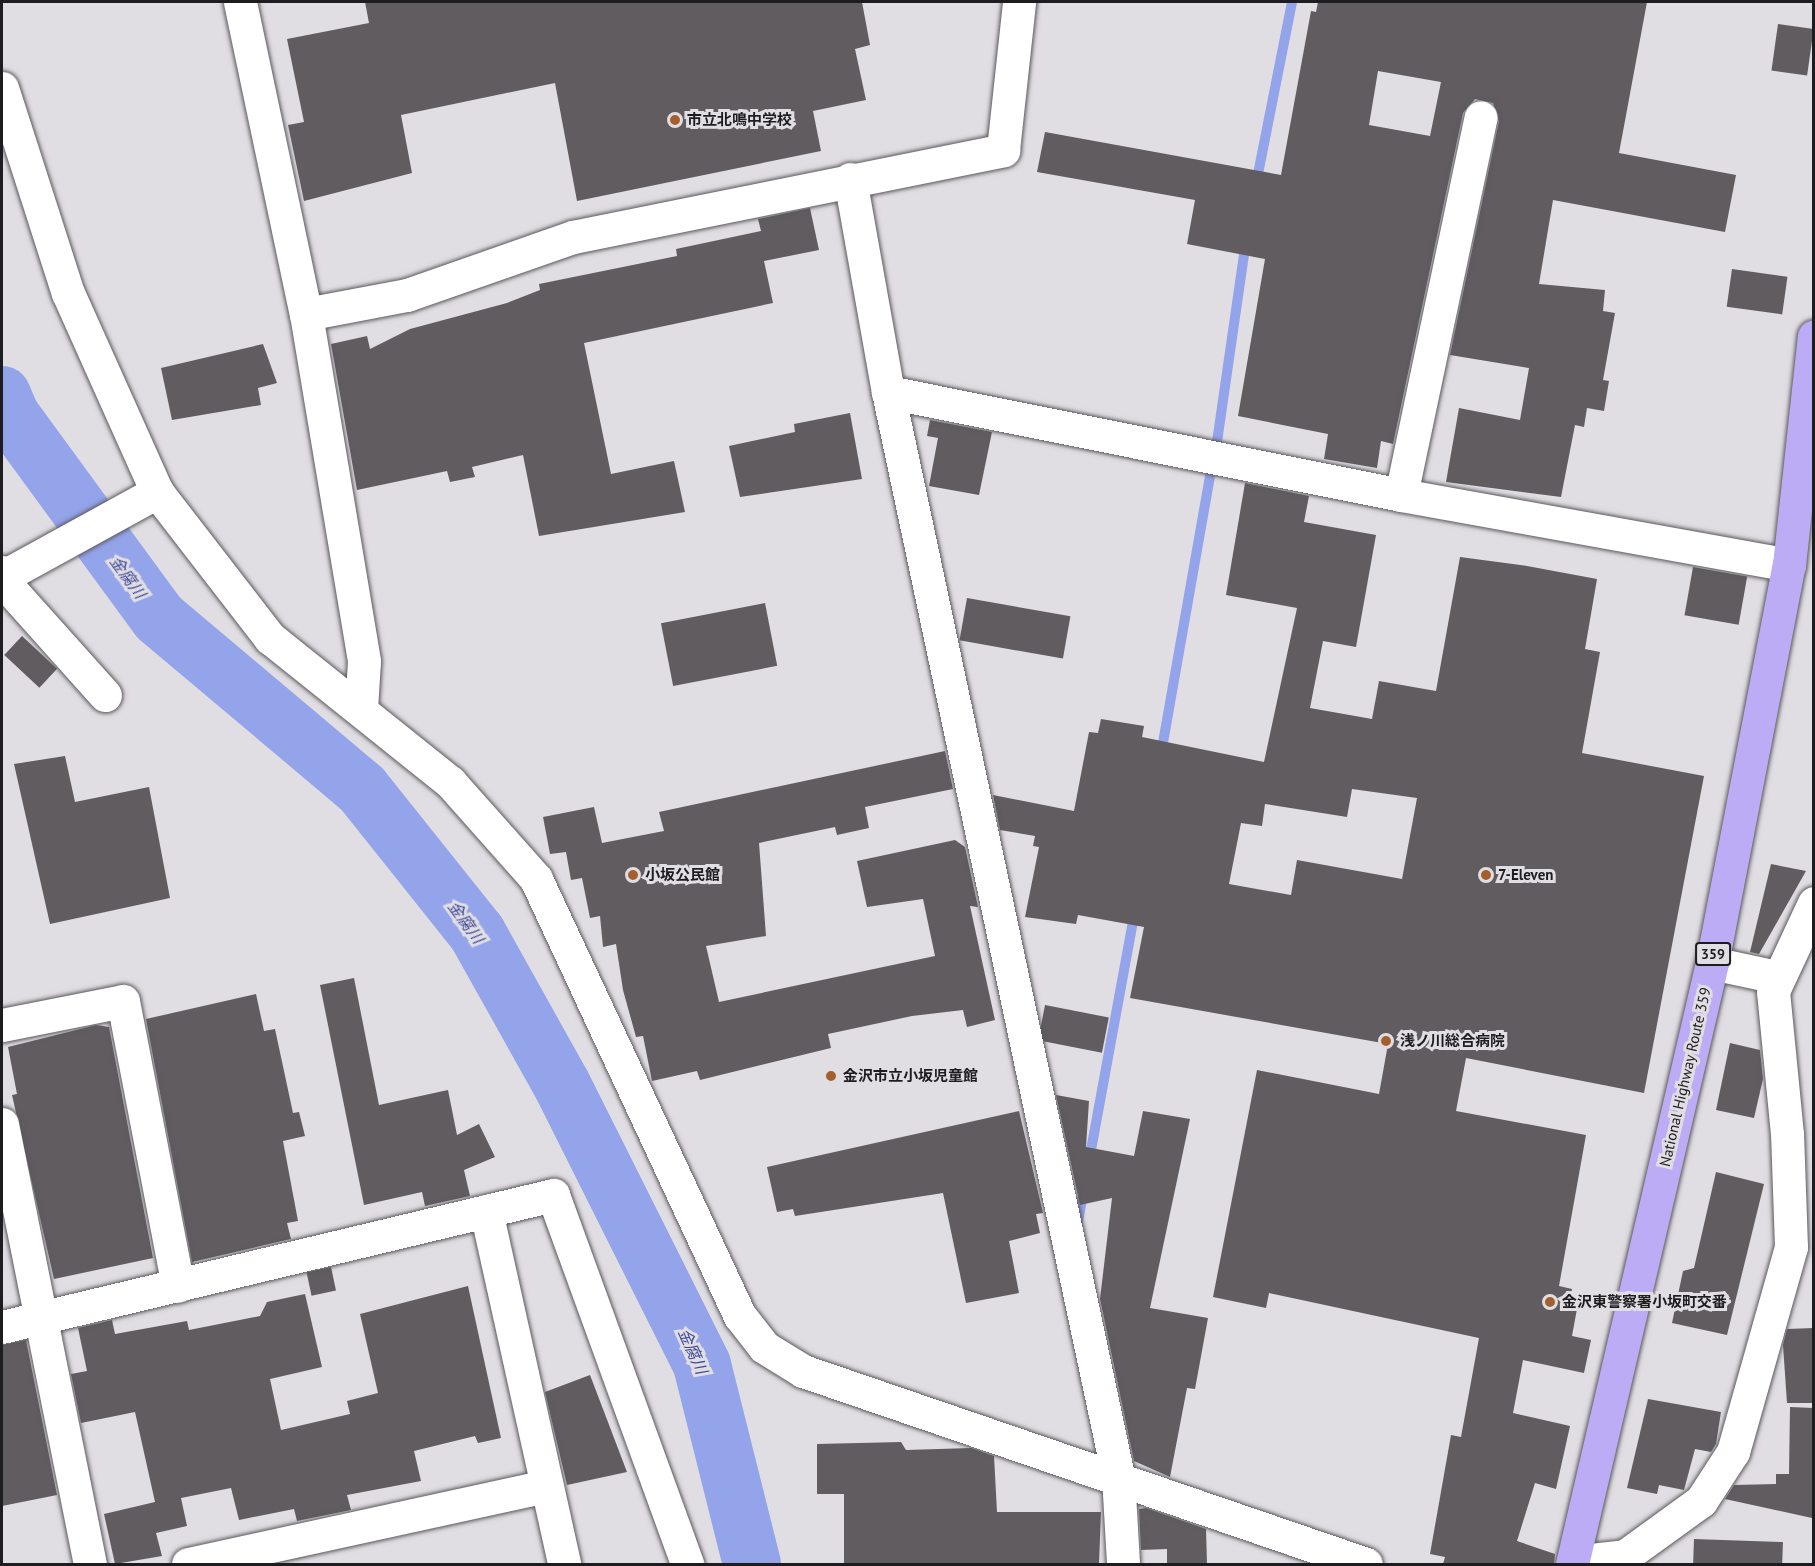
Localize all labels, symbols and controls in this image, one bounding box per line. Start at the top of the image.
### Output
place label: 市立北鳴中学校 [687,111,792,129]
marker: 市立北鳴中学校 [668,113,682,127]
water label: 金腐川 [106,552,150,602]
place label: 小坂公民館 [645,866,720,884]
place label: 7-Eleven [1498,866,1553,884]
marker: 小坂公民館 [626,868,640,882]
marker: 7-Eleven [1479,868,1493,882]
water label: 金腐川 [444,897,488,947]
road number: 359 [1695,943,1731,965]
street label: National Highway Route 359 [1656,985,1714,1169]
marker: 浅ノ川総合病院 [1377,1032,1395,1050]
place label: 浅ノ川総合病院 [1400,1032,1505,1050]
place label: 金沢市立小坂児童館 [843,1067,978,1085]
marker: 金沢市立小坂児童館 [824,1069,838,1083]
place label: 金沢東警察署小坂町交番 [1562,1293,1727,1311]
marker: 金沢東警察署小坂町交番 [1543,1295,1557,1309]
water label: 金腐川 [674,1325,712,1377]

